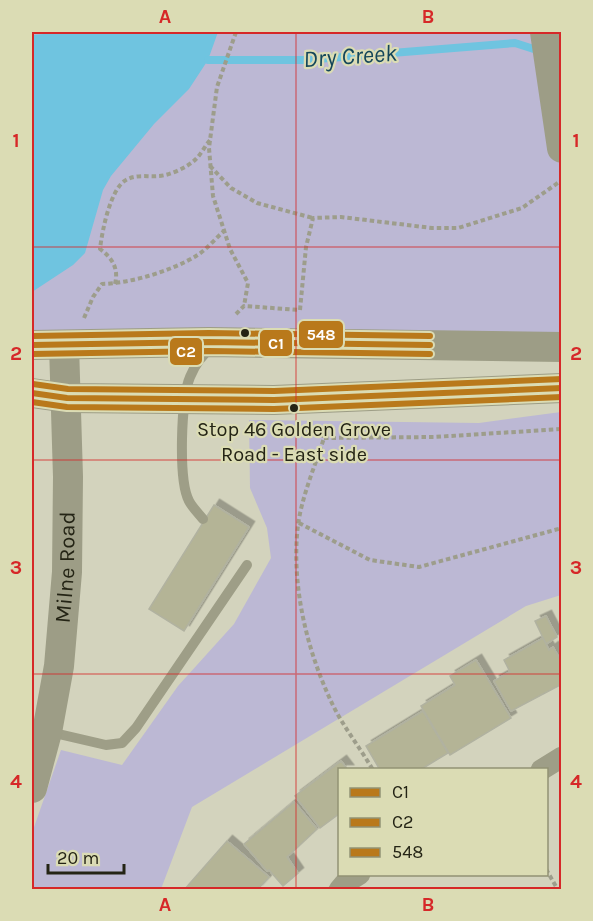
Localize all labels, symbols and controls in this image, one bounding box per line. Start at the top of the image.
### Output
text: A [159,5,172,28]
text: B [422,5,434,28]
water label: Dry Creek [302,39,399,73]
text: 1 [12,129,20,152]
text: 1 [572,129,580,152]
line badge: 548 [298,320,344,349]
text: 548 [306,325,336,344]
unlabelled marker [239,327,251,339]
line badge: C1 [259,329,293,357]
text: C1 [268,334,284,353]
line badge: C2 [169,337,203,366]
text: 2 [10,342,22,365]
text: C2 [176,342,196,361]
text: 2 [570,342,582,365]
marker: Stop 46 Golden Grove Road - East side [288,402,300,414]
place label: Stop 46 Golden Grove Road - East side [197,418,391,466]
street label: Milne Road [50,511,81,624]
text: 3 [10,556,22,579]
text: 3 [570,556,582,579]
legend [338,768,548,876]
text: 4 [10,770,22,793]
text: 4 [570,770,582,793]
text: C1 [392,781,409,803]
text: C2 [392,811,413,833]
scale bar [48,837,124,875]
text: 548 [392,841,423,863]
text: 20 m [57,847,99,869]
text: A [159,893,172,916]
text: B [422,893,434,916]

